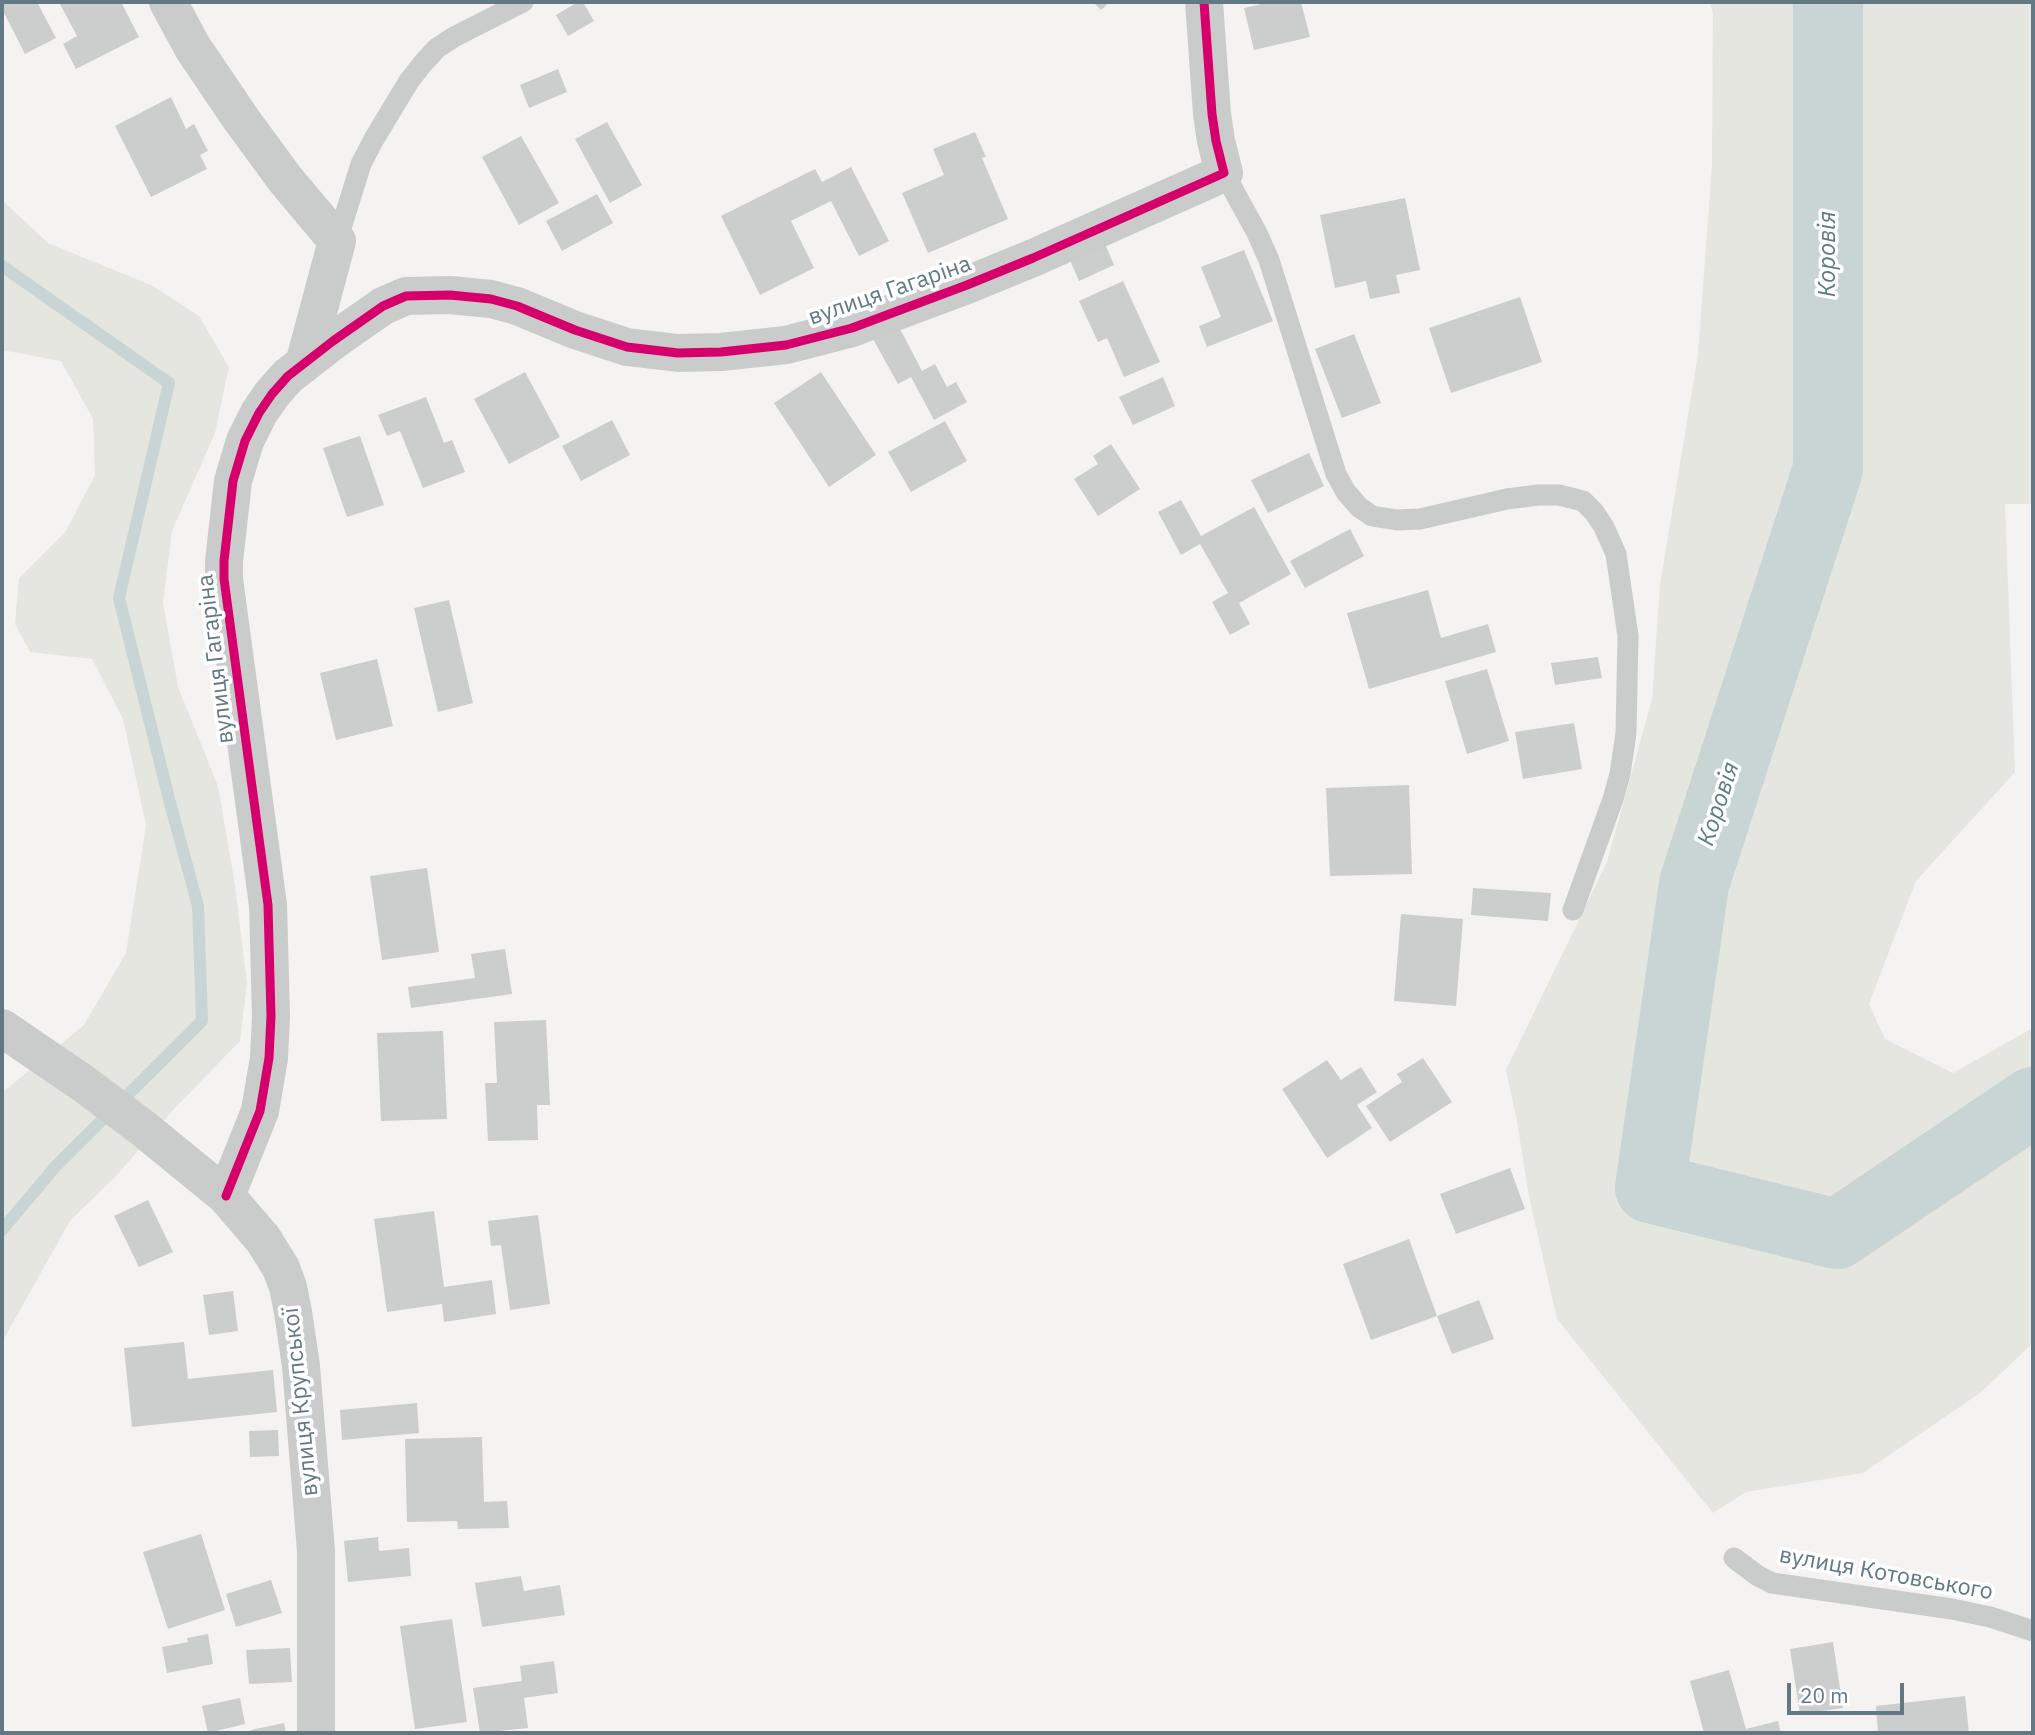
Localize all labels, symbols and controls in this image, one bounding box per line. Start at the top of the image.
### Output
water label: Коровія [1814,211,1842,297]
street label: вулиця Гагаріна [805,250,975,332]
street label: вулиця Гагаріна [192,573,240,745]
water label: Коровія [1692,759,1746,849]
street label: вулиця Крупської [277,1306,325,1498]
street label: вулиця Котовського [1777,1542,1995,1606]
scale bar [1790,1668,1907,1712]
text: 20 m [1800,1681,1849,1709]

